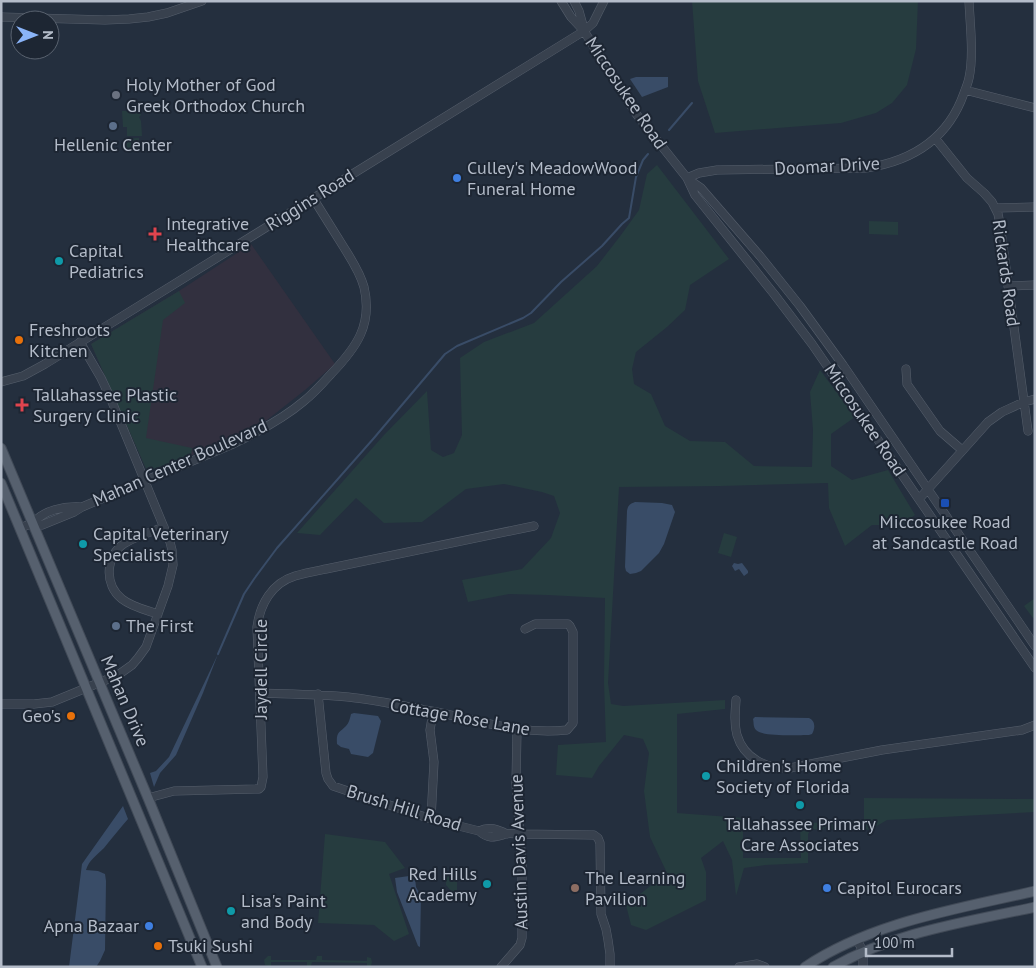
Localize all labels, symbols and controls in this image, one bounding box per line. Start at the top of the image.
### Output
north arrow [10,10,60,60]
text: N [39,30,57,40]
street label: Miccosukee Road [580,32,673,153]
place label: Holy Mother of God Greek Orthodox Church [126,73,305,117]
marker: Holy Mother of God Greek Orthodox Church [110,89,122,101]
marker: Hellenic Center [107,120,119,132]
place label: Hellenic Center [54,133,172,156]
street label: Doomar Drive [773,151,880,180]
place label: Culley's MeadowWood Funeral Home [467,156,637,200]
street label: Riggins Road [261,163,358,236]
marker: Culley's MeadowWood Funeral Home [451,172,463,184]
place label: Integrative Healthcare [166,212,250,256]
street label: Rickards Road [988,218,1025,328]
marker: Integrative Healthcare [148,227,162,241]
place label: Capital Pediatrics [69,239,144,283]
marker: Capital Pediatrics [53,255,65,267]
place label: Freshroots Kitchen [29,318,110,362]
marker: Freshroots Kitchen [13,334,25,346]
street label: Miccosukee Road [819,359,912,480]
place label: Tallahassee Plastic Surgery Clinic [33,383,177,427]
marker: Tallahassee Plastic Surgery Clinic [15,398,29,412]
street label: Mahan Center Boulevard [89,414,271,511]
marker: Miccosukee Road at Sandcastle Road [939,497,951,509]
place label: Miccosukee Road at Sandcastle Road [872,510,1018,554]
place label: Capital Veterinary Specialists [93,522,229,566]
marker: Capital Veterinary Specialists [77,538,89,550]
place label: The First [126,614,194,637]
street label: Jaydell Circle [249,619,272,720]
marker: The First [110,620,122,632]
street label: Mahan Drive [96,652,155,750]
street label: Cottage Rose Lane [388,693,532,740]
place label: Geo's [22,704,61,727]
marker: Geo's [65,710,77,722]
place label: Children's Home Society of Florida [716,754,850,798]
marker: Children's Home Society of Florida [700,770,712,782]
street label: Austin Davis Avenue [504,774,533,930]
street label: Brush Hill Road [344,779,464,836]
marker: Tallahassee Primary Care Associates [794,799,806,811]
place label: Tallahassee Primary Care Associates [724,812,876,856]
place label: Red Hills Academy [408,862,478,906]
place label: The Learning Pavilion [585,866,685,910]
place label: Capitol Eurocars [837,876,962,899]
marker: Red Hills Academy [481,878,493,890]
marker: The Learning Pavilion [569,882,581,894]
marker: Capitol Eurocars [821,882,833,894]
place label: Lisa's Paint and Body [241,889,326,933]
marker: Lisa's Paint and Body [225,905,237,917]
place label: Apna Bazaar [44,914,139,937]
marker: Apna Bazaar [143,920,155,932]
scale bar [866,926,952,958]
text: 100 m [874,933,915,952]
place label: Tsuki Sushi [168,934,253,957]
marker: Tsuki Sushi [152,940,164,952]

